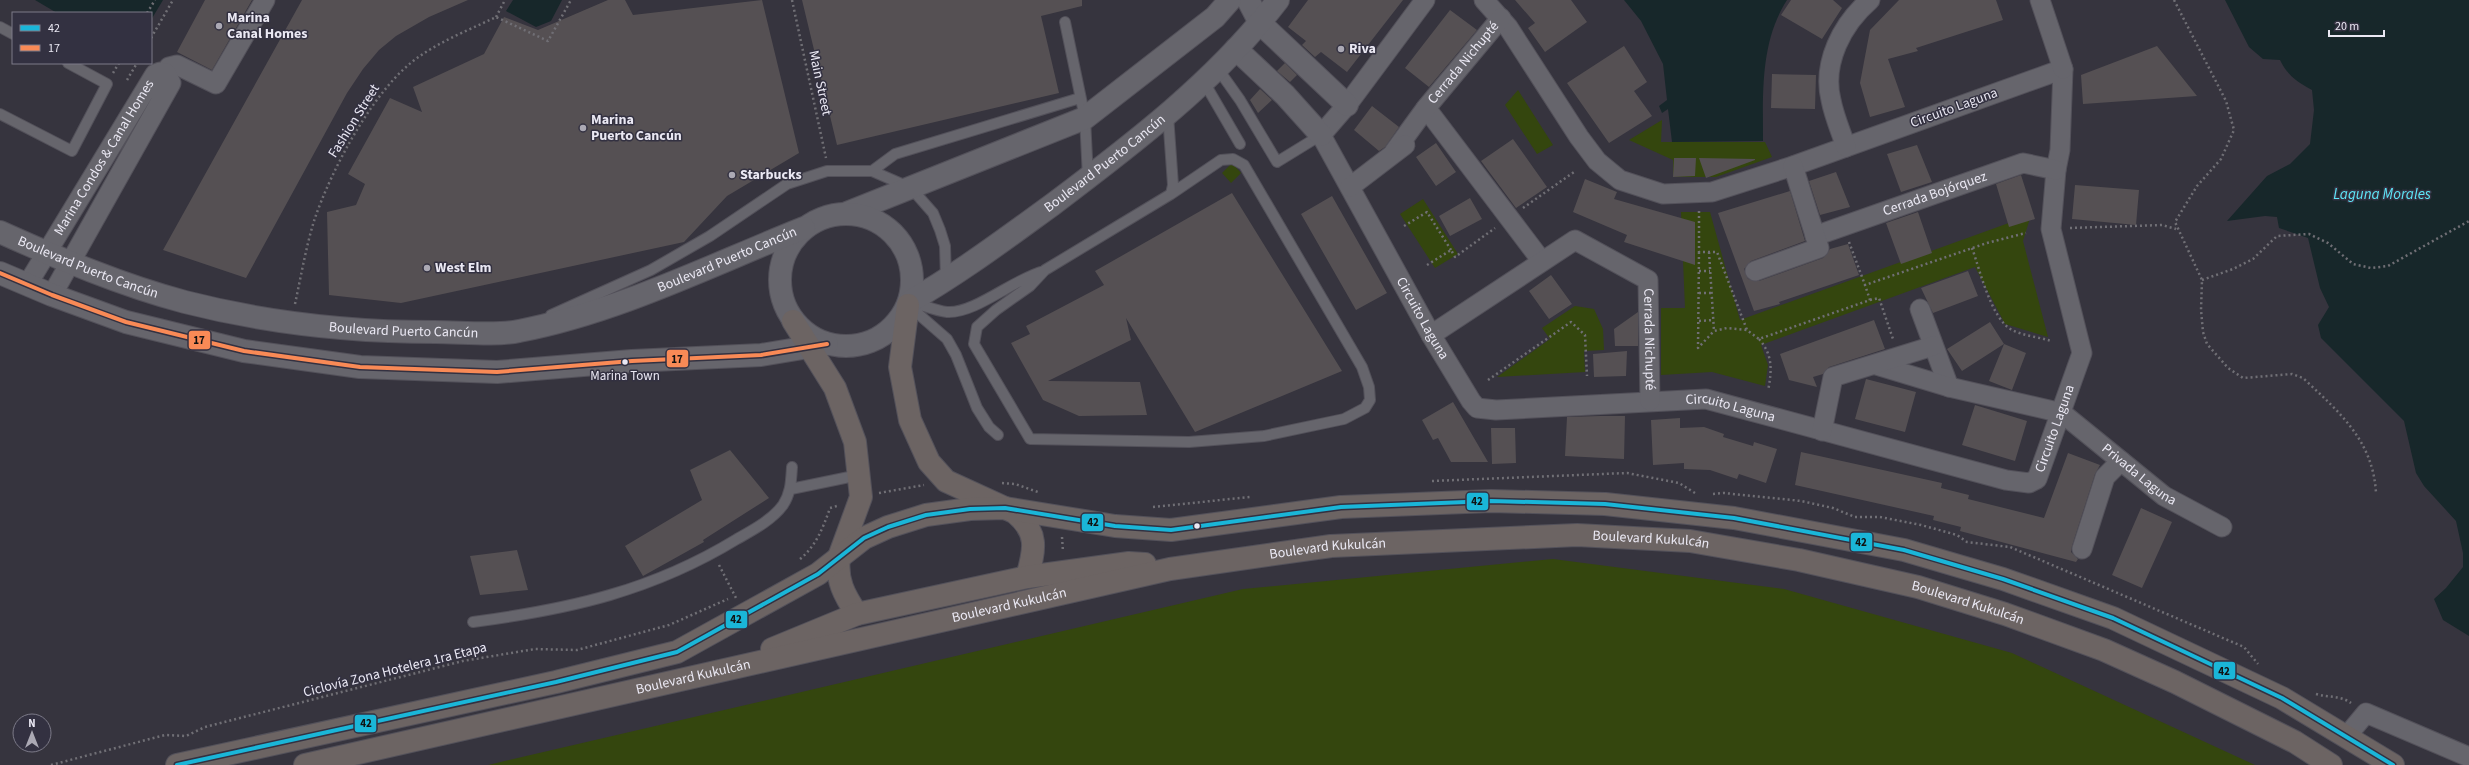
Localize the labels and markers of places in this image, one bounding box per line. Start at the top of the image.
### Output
place label: Marina Canal Homes [227,8,307,44]
marker: Marina Canal Homes [214,21,224,31]
place label: Riva [1349,39,1376,59]
marker: Riva [1336,44,1346,54]
place label: Marina Puerto Cancún [591,110,682,146]
marker: Marina Puerto Cancún [578,123,588,133]
place label: Starbucks [740,165,802,185]
marker: Starbucks [727,170,737,180]
place label: West Elm [435,258,491,278]
marker: West Elm [422,263,432,273]
marker: Marina Town [620,357,630,367]
place label: Marina Town [590,367,660,385]
unlabelled marker [1192,521,1202,531]

